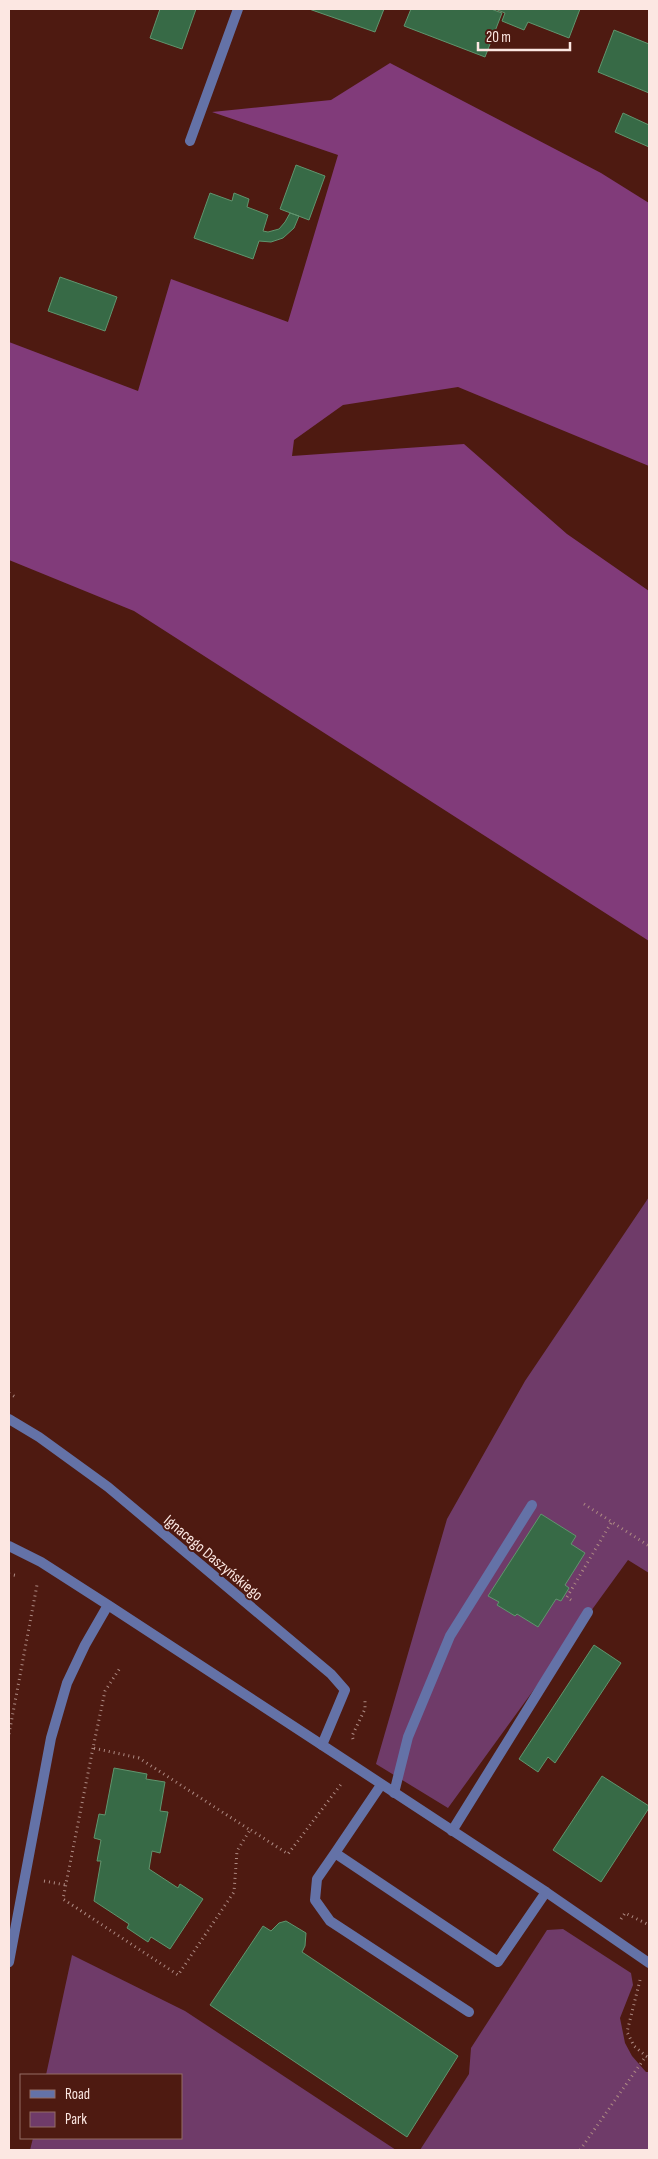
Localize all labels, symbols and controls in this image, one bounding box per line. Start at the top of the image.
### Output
scale bar [478,20,570,52]
text: 20 m [486,28,511,47]
street label: Ignacego Daszyńskiego [160,1511,266,1605]
legend [20,2074,182,2139]
text: Road [65,2085,90,2104]
text: Park [65,2110,87,2129]

